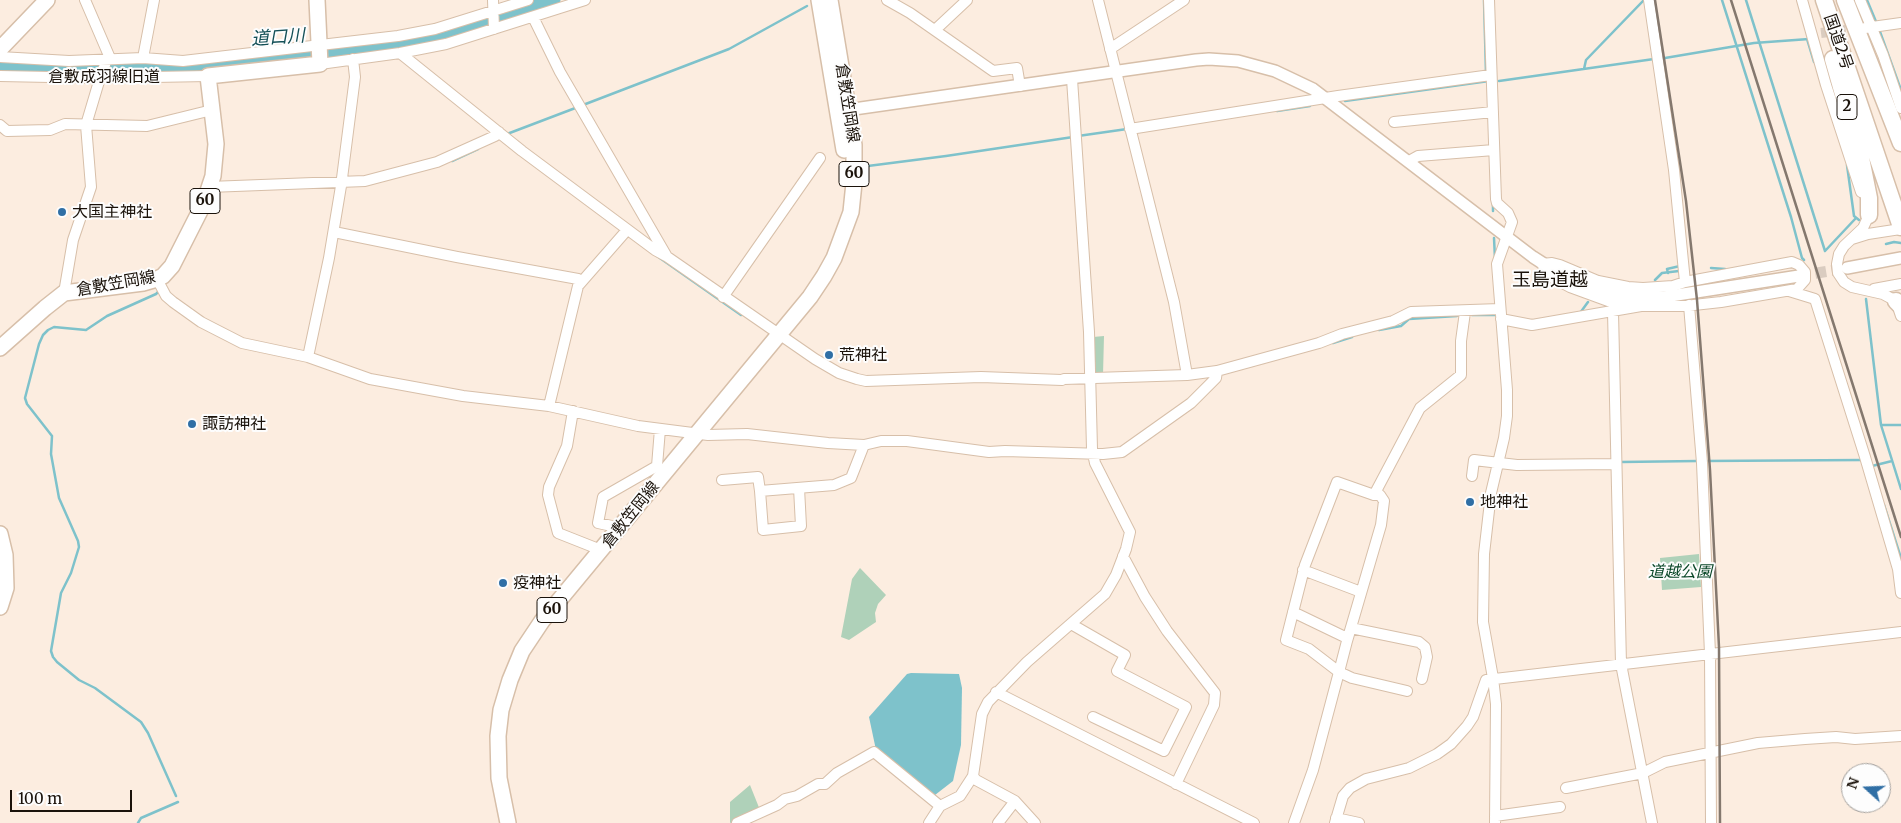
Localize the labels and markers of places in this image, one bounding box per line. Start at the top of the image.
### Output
place label: 大国主神社 [72,202,152,222]
marker: 大国主神社 [56,206,68,218]
place label: 荒神社 [839,345,887,365]
marker: 荒神社 [823,349,835,361]
place label: 諏訪神社 [202,414,266,434]
marker: 諏訪神社 [186,418,198,430]
place label: 地神社 [1480,492,1528,512]
marker: 地神社 [1464,496,1476,508]
place label: 疫神社 [513,573,561,593]
marker: 疫神社 [497,577,509,589]

